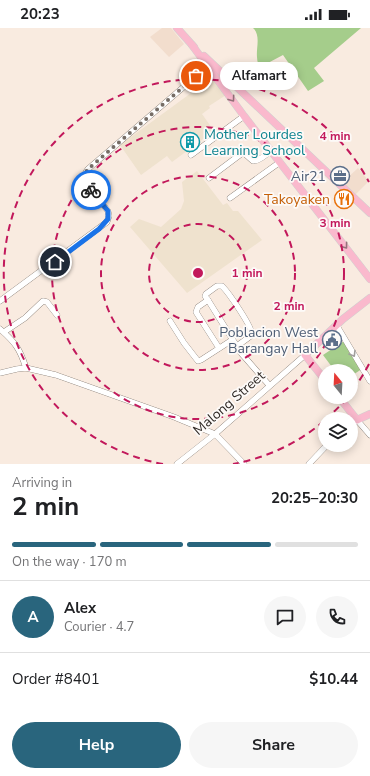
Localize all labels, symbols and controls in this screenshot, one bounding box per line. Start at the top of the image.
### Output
text: 20:23 [20,4,60,24]
pin [179,59,213,93]
callout: Alfamart [220,62,298,90]
icon: bag [185,65,207,87]
text: Alfamart [232,67,286,85]
one-way arrow [227,94,234,101]
place label: Mother Lourdes Learning School [204,125,306,160]
text: 4 min [319,128,351,144]
building icon: Mother Lourdes Learning School [179,131,201,153]
office icon: Air21 [329,165,351,187]
place label: Air21 [291,167,326,186]
courier [71,170,111,210]
icon: bike [80,179,102,201]
restaurant icon: Takoyaken [333,188,355,210]
place label: Takoyaken [264,190,330,209]
text: 3 min [319,215,351,231]
one-way arrow [340,242,348,249]
pin [38,245,72,279]
icon: home [44,251,66,273]
text: 1 min [231,265,263,281]
centre of rings [191,266,205,280]
text: 2 min [273,298,305,314]
place label: Poblacion West Barangay Hall [219,323,319,358]
public building icon: Poblacion West Barangay Hall [321,329,343,351]
one-way arrow [349,350,356,357]
north arrow [318,364,358,404]
map controls [318,364,358,452]
street label: Malong Street [189,367,269,439]
button: layers [318,412,358,452]
text: Arriving in [12,474,72,492]
text: 20:25–20:30 [271,488,358,508]
text: 2 min [12,489,79,524]
text: On the way · 170 m [12,553,127,571]
button: chat [264,596,306,638]
button: phone [316,596,358,638]
text: Alex [64,598,96,618]
text: A [27,607,39,627]
text: Courier · 4.7 [64,618,134,636]
text: Order #8401 [12,669,100,689]
text: $10.44 [309,669,358,689]
button: Help [12,722,181,768]
button: Share [189,722,358,768]

